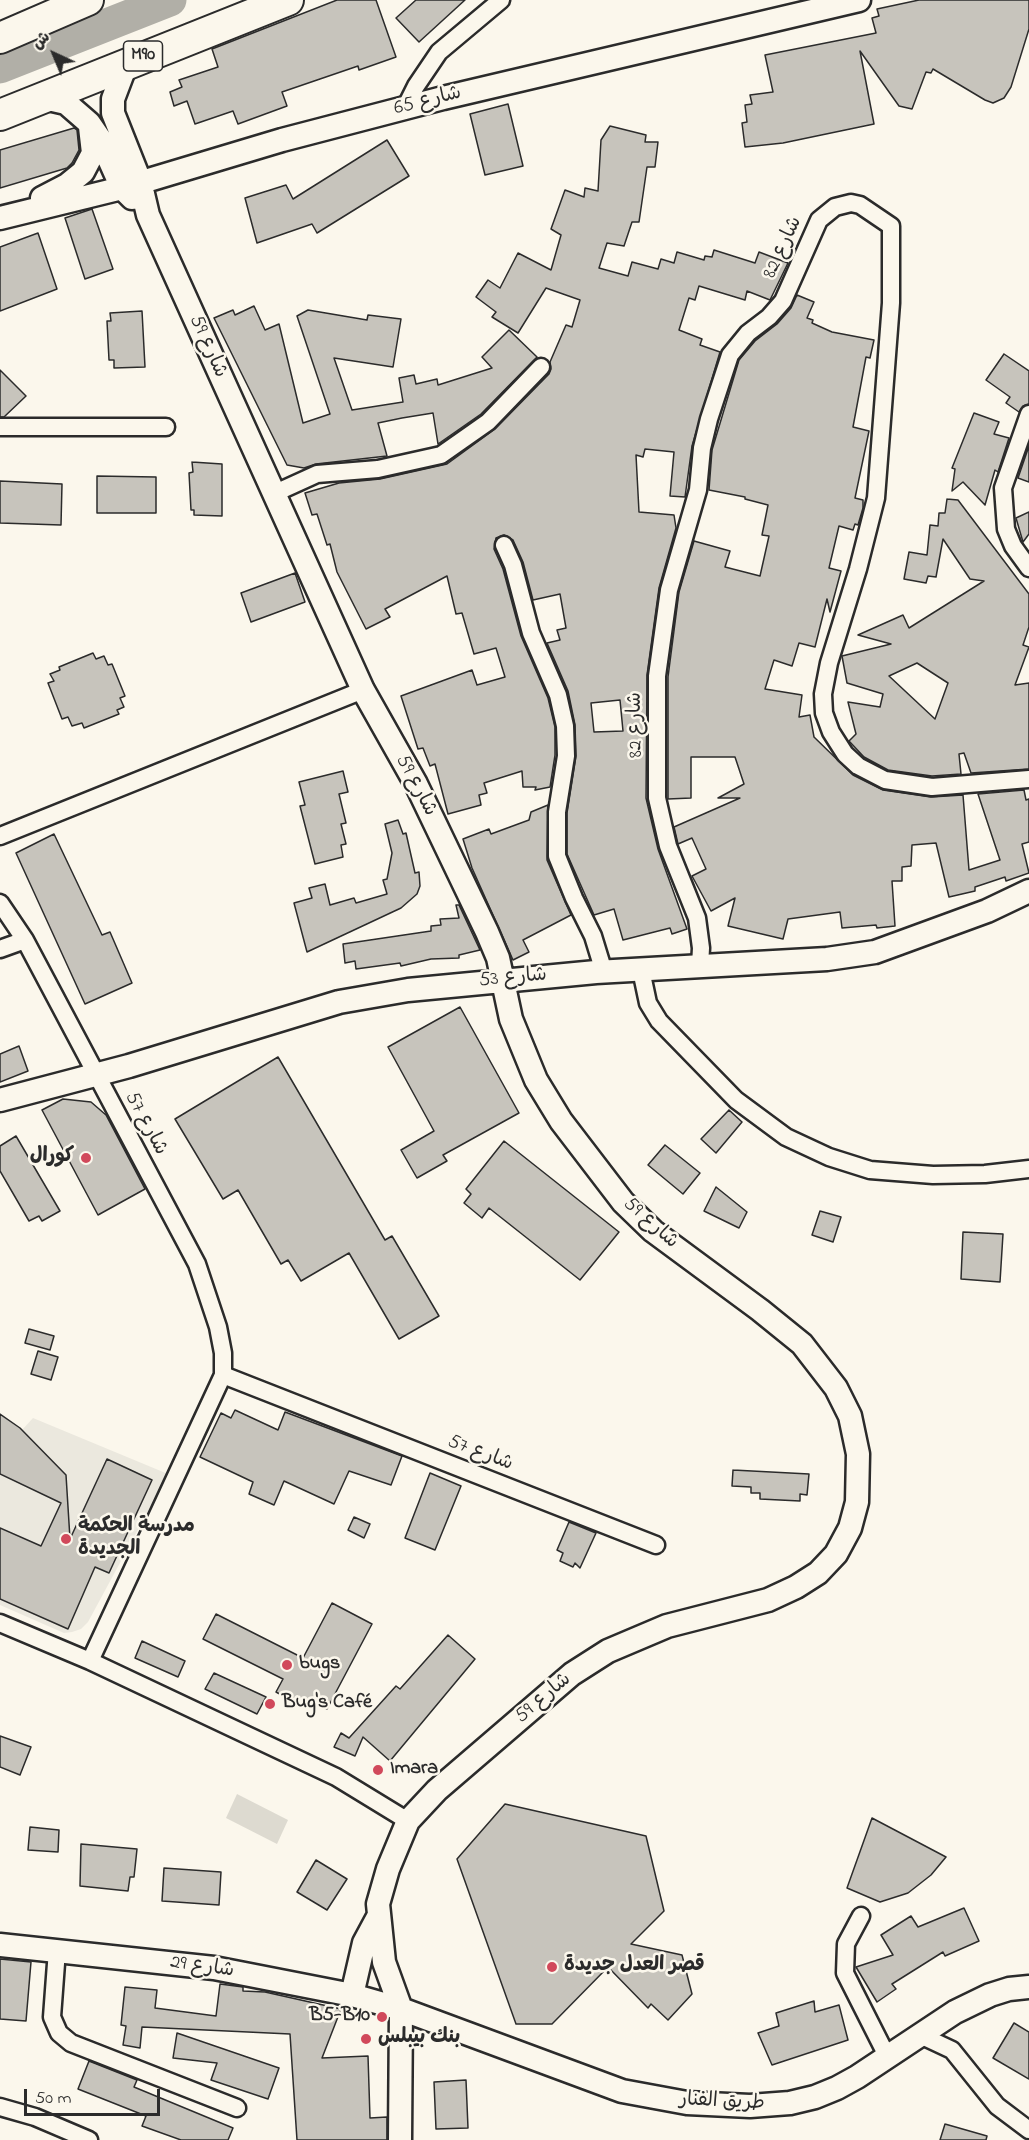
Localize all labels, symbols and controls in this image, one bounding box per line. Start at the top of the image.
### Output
north arrow [24,24,84,84]
text: ش [27,26,56,56]
road number: M90 [124,41,162,71]
street label: شارع 65 [392,82,464,122]
street label: شارع 82 [759,213,809,283]
street label: شارع 59 [183,312,231,382]
street label: شارع 82 [624,692,650,758]
street label: شارع 59 [389,751,441,821]
street label: شارع 53 [478,964,548,994]
street label: شارع 57 [118,1088,172,1160]
place label: كورال [30,1146,74,1170]
marker: كورال [79,1151,93,1165]
street label: شارع 59 [618,1193,682,1255]
street label: شارع 57 [444,1431,516,1477]
place label: مدرسة الحكمة الجديدة [78,1516,195,1563]
marker: مدرسة الحكمة الجديدة [59,1532,73,1546]
place label: bugs [299,1653,340,1677]
marker: bugs [280,1658,294,1672]
street label: شارع 59 [511,1669,577,1729]
place label: Bug's Café [282,1692,372,1716]
marker: Bug's Café [263,1697,277,1711]
place label: Imara [390,1758,438,1782]
marker: Imara [371,1763,385,1777]
street label: شارع 29 [169,1952,235,1984]
place label: قصر العدل جديدة [564,1955,705,1979]
marker: قصر العدل جديدة [545,1960,559,1974]
place label: B5-B10 [309,2005,370,2029]
marker: B5-B10 [375,2010,389,2024]
place label: بنك بيبلس [378,2027,460,2051]
marker: بنك بيبلس [359,2032,373,2046]
scale bar [27,2077,164,2115]
text: 50 m [35,2086,72,2112]
street label: طريق الفنار [679,2089,765,2117]

